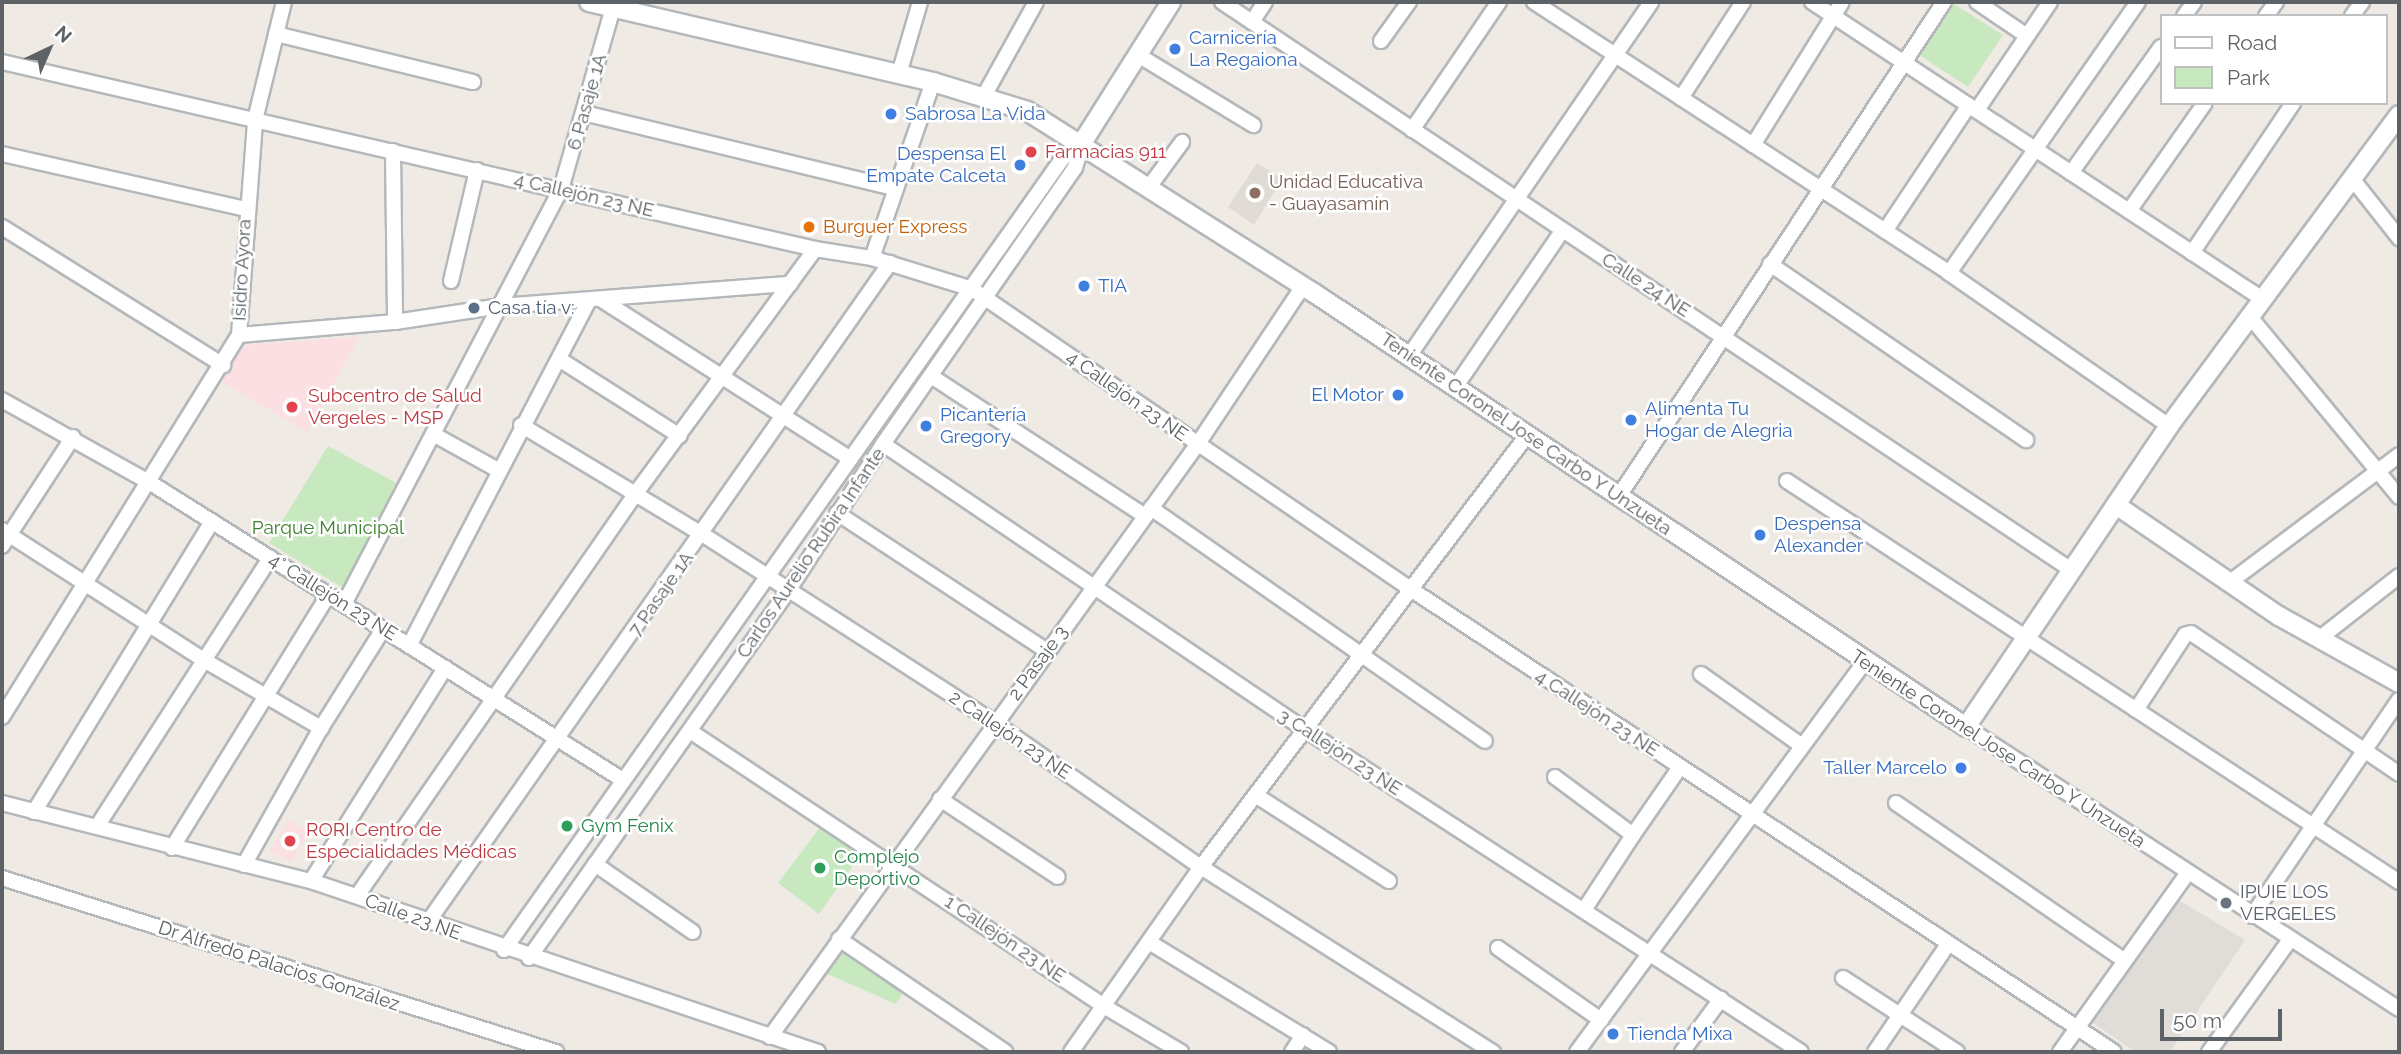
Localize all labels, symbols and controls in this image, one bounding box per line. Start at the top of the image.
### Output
north arrow [14,14,84,84]
legend [2160,14,2387,105]
text: N [51,21,76,47]
place label: Carnicería La Regaiona [1189,27,1298,71]
text: Road [2227,30,2277,55]
marker: Carnicería La Regaiona [1167,41,1183,57]
street label: 6 Pasaje 1A [562,51,612,153]
text: Park [2227,65,2270,90]
place label: Sabrosa La Vida [905,103,1046,125]
marker: Sabrosa La Vida [883,106,899,122]
place label: Farmacias 911 [1045,141,1166,163]
place label: Despensa El Empate Calceta [866,143,1006,187]
marker: Farmacias 911 [1023,144,1039,160]
marker: Despensa El Empate Calceta [1012,157,1028,173]
street label: 4 Callejón 23 NE [512,168,656,222]
place label: Unidad Educativa - Guayasamín [1269,171,1423,215]
marker: Unidad Educativa - Guayasamín [1247,185,1263,201]
place label: Burguer Express [823,216,968,238]
street label: Isidro Ayora [228,218,256,322]
marker: Burguer Express [801,219,817,235]
street label: Calle 24 NE [1597,248,1695,322]
place label: TIA [1098,275,1127,297]
marker: TIA [1076,278,1092,294]
place label: Casa tía v: [488,297,575,319]
marker: Casa tía v: [466,300,482,316]
street label: Teniente Coronel Jose Carbo Y Unzueta [1375,327,1677,541]
street label: 4 Callejón 23 NE [1062,346,1192,446]
place label: El Motor [1311,384,1384,406]
place label: Subcentro de Salud Vergeles - MSP [308,385,482,429]
marker: El Motor [1390,387,1406,403]
marker: Subcentro de Salud Vergeles - MSP [282,397,302,417]
place label: Alimenta Tu Hogar de Alegria [1645,398,1794,442]
place label: Picantería Gregory [940,404,1026,448]
marker: Alimenta Tu Hogar de Alegria [1623,412,1639,428]
marker: Picantería Gregory [918,418,934,434]
street label: Carlos Aurelio Rubira Infante [732,443,890,663]
place label: Despensa Alexander [1774,513,1863,557]
park label: Parque Municipal [252,517,404,539]
marker: Despensa Alexander [1752,527,1768,543]
street label: 7 Pasaje 1A [624,547,698,641]
street label: 4° Callejón 23 NE [264,548,402,646]
street label: 2 Pasaje 3 [1003,621,1073,705]
street label: Teniente Coronel Jose Carbo Y Unzueta [1846,644,2150,854]
street label: 4 Callejón 23 NE [1531,665,1663,761]
street label: 2 Callejón 23 NE [945,686,1075,784]
street label: 3 Callejón 23 NE [1274,704,1406,800]
place label: Taller Marcelo [1823,757,1947,779]
marker: Taller Marcelo [1953,760,1969,776]
place label: Gym Fenix [581,815,674,837]
marker: Gym Fenix [559,818,575,834]
place label: RORI Centro de Especialidades Médicas [306,819,517,863]
marker: RORI Centro de Especialidades Médicas [280,831,300,851]
place label: Complejo Deportivo [834,846,920,890]
marker: Complejo Deportivo [812,860,828,876]
place label: IPUIE LOS VERGELES [2240,881,2336,925]
street label: Calle 23 NE [362,889,464,945]
street label: 1 Callejón 23 NE [940,890,1070,988]
marker: IPUIE LOS VERGELES [2218,895,2234,911]
street label: Dr Alfredo Palacios González [155,916,403,1016]
scale bar [2163,995,2286,1038]
text: 50 m [2173,1008,2222,1033]
place label: Tienda Mixa [1627,1023,1733,1045]
marker: Tienda Mixa [1605,1026,1621,1042]

